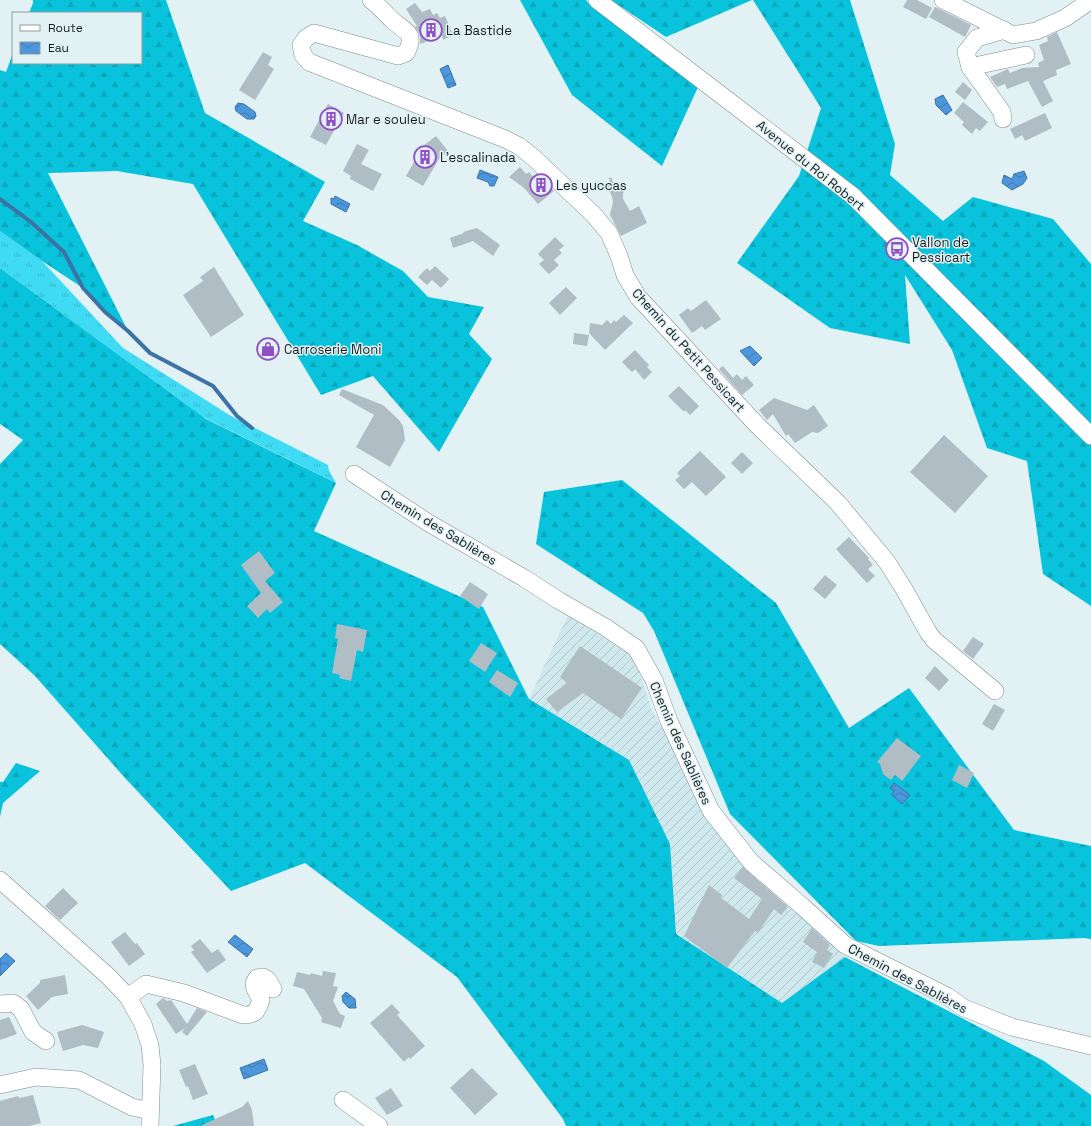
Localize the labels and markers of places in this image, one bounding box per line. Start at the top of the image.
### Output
building icon: La Bastide [418,17,444,43]
place label: La Bastide [446,22,512,39]
building icon: Mar e souleu [318,106,344,132]
place label: Mar e souleu [346,111,426,128]
building icon: L'escalinada [412,144,438,170]
place label: L'escalinada [440,149,516,166]
building icon: Les yuccas [528,172,554,198]
place label: Les yuccas [556,177,627,194]
place label: Vallon de Pessicart [912,234,970,266]
bus stop icon: Vallon de Pessicart [884,236,910,262]
shop icon: Carroserie Moni [255,336,281,362]
place label: Carroserie Moni [284,341,382,358]

